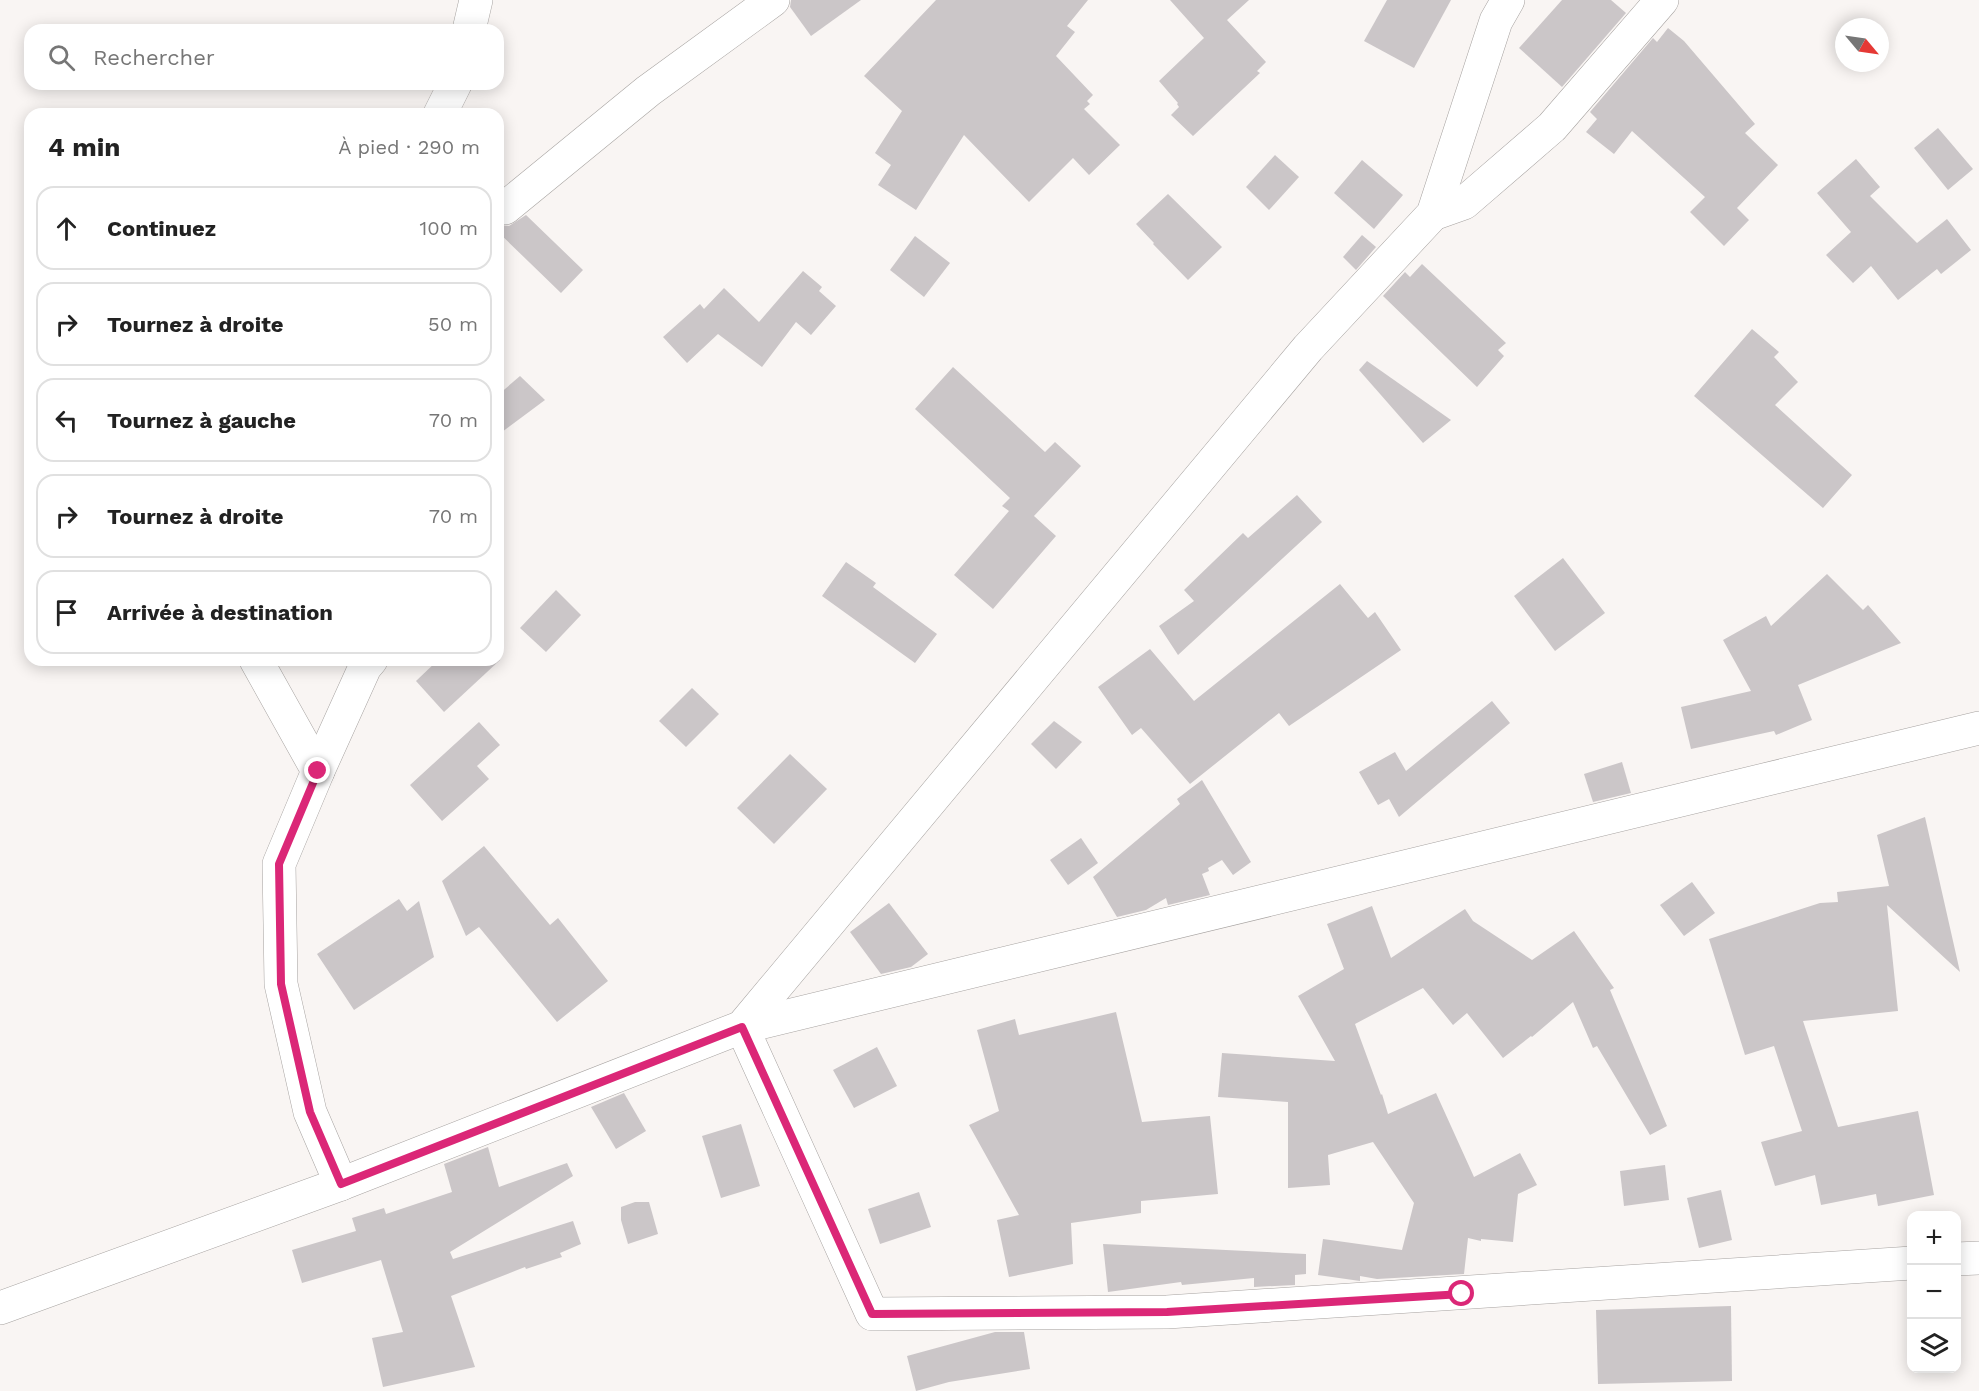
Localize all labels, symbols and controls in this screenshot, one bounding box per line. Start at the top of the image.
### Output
north arrow [1835,18,1889,72]
search box [24,24,504,90]
icon: search [45,41,78,74]
text: Rechercher [93,45,215,70]
text: 4 min [48,132,120,162]
text: À pied · 290 m [338,135,480,159]
icon: ahead [50,212,83,245]
text: Continuez [107,216,216,241]
text: 100 m [419,216,478,240]
icon: right [50,308,83,341]
text: Tournez à droite [107,312,284,337]
text: 50 m [428,312,478,336]
icon: left [50,404,83,437]
text: Tournez à gauche [107,408,296,433]
text: 70 m [429,408,478,432]
icon: right [50,500,83,533]
text: Tournez à droite [107,504,284,529]
text: 70 m [429,504,478,528]
icon: arrive [50,596,83,629]
text: Arrivée à destination [107,600,333,625]
route end [304,757,330,783]
map controls [1907,1211,1961,1373]
button: + [1907,1211,1961,1265]
button: − [1907,1265,1961,1319]
route start [1448,1280,1474,1306]
button: layers [1907,1319,1961,1373]

